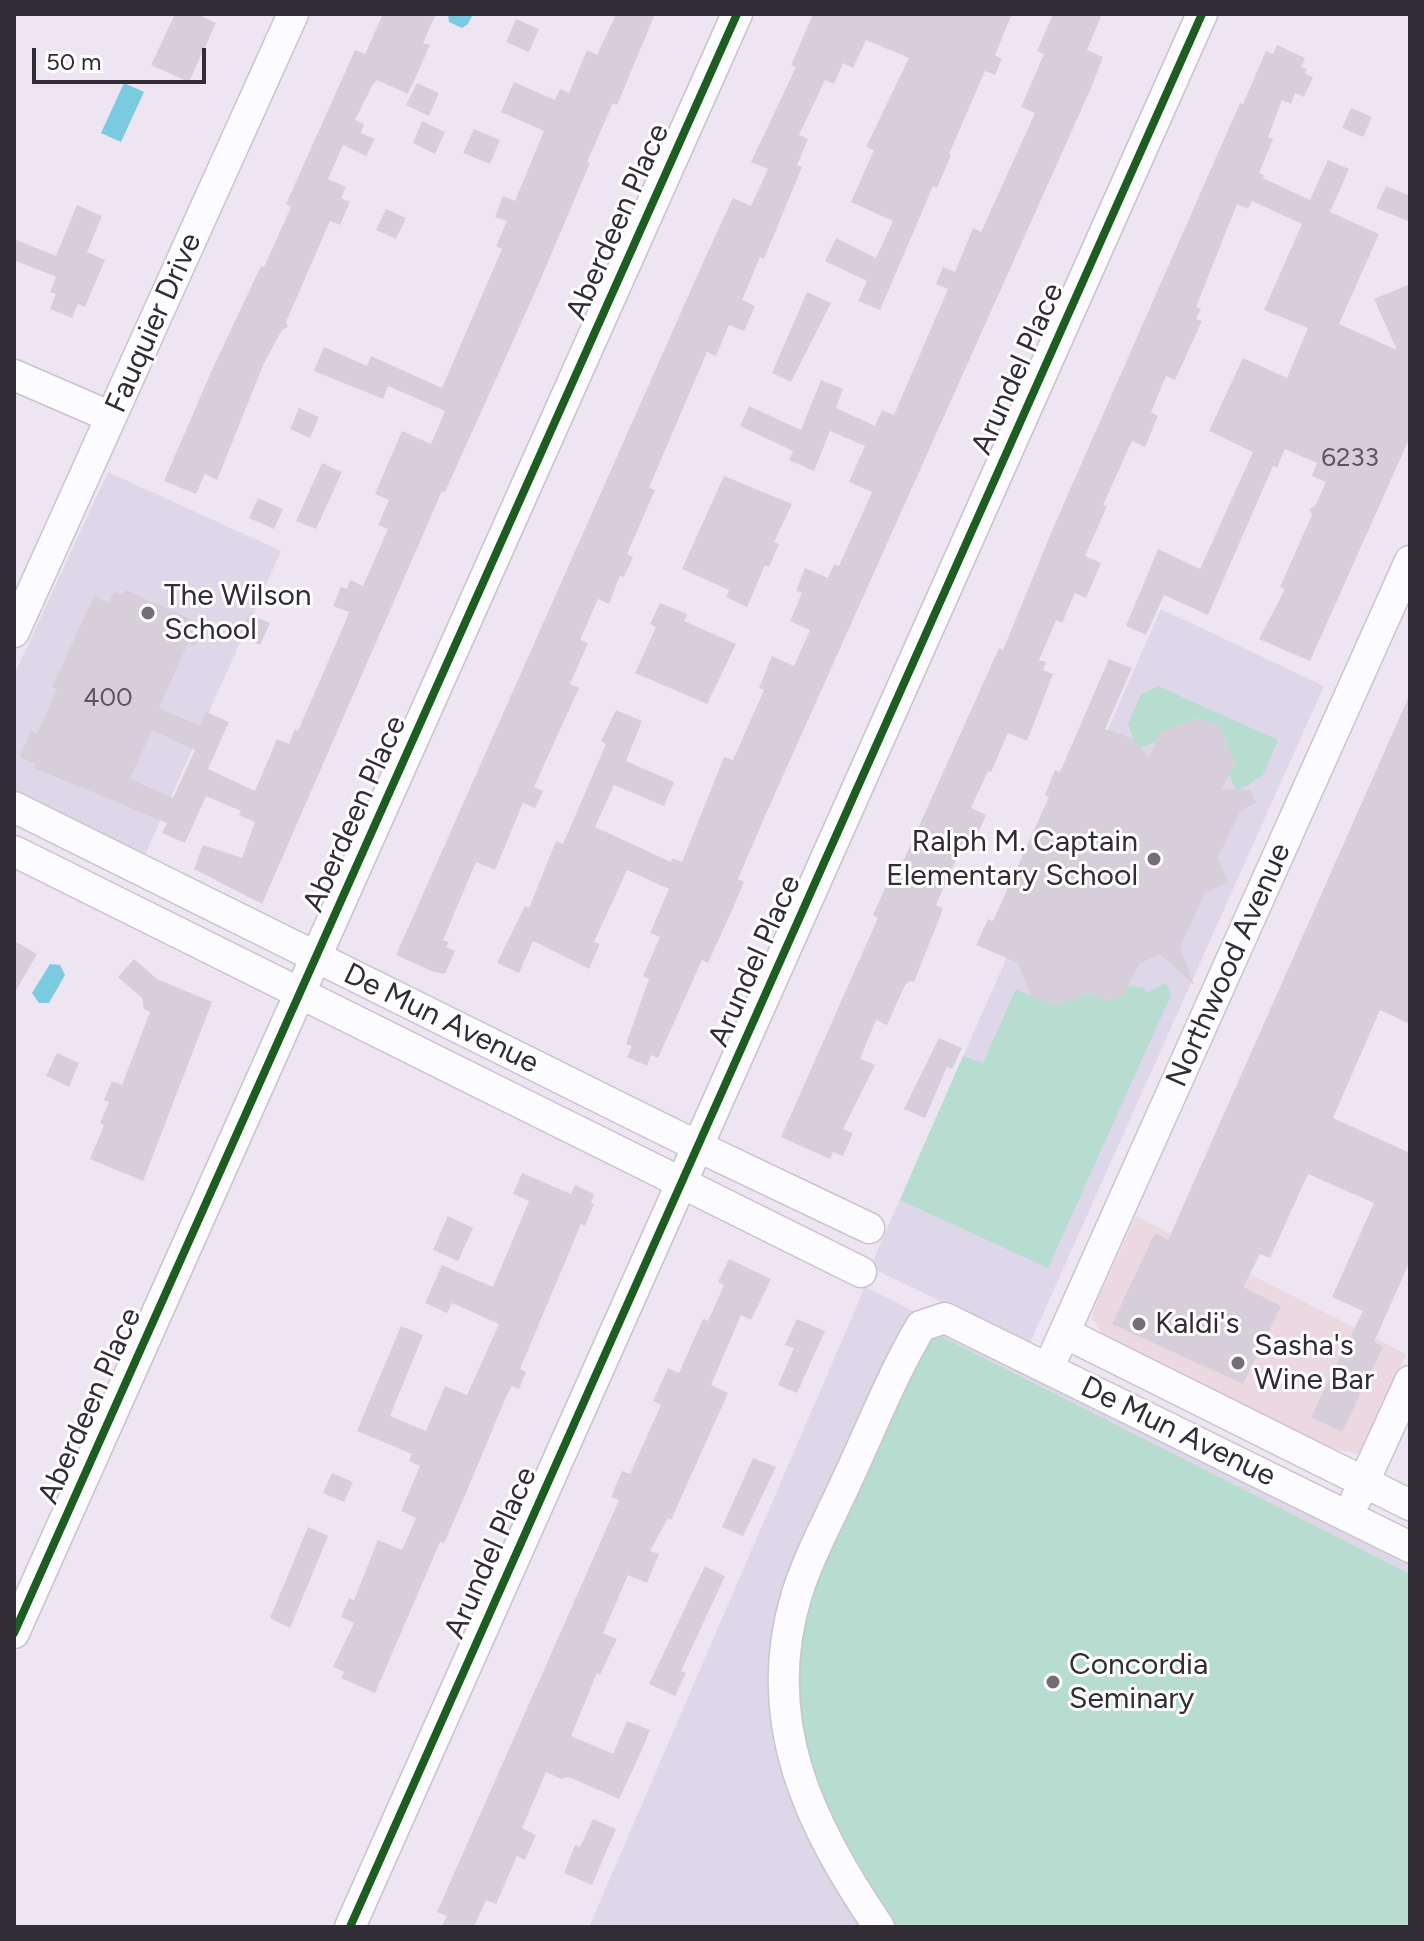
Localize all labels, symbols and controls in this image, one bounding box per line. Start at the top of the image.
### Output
scale bar [36,32,210,82]
text: 50 m [46,47,102,76]
street label: Aberdeen Place [559,118,677,326]
street label: Fauquier Drive [98,228,210,418]
street label: Arundel Place [964,278,1072,460]
house number: 6233 [1321,442,1379,474]
place label: The Wilson School [164,578,312,648]
marker: The Wilson School [139,604,157,622]
house number: 400 [83,682,133,714]
street label: Aberdeen Place [296,710,414,918]
place label: Ralph M. Captain Elementary School [886,824,1138,894]
street label: Northwood Avenue [1159,838,1299,1092]
marker: Ralph M. Captain Elementary School [1145,850,1163,868]
street label: Arundel Place [701,870,809,1052]
street label: De Mun Avenue [338,956,544,1082]
street label: Aberdeen Place [31,1302,149,1510]
place label: Kaldi's [1155,1306,1239,1342]
marker: Kaldi's [1130,1315,1148,1333]
place label: Sasha's Wine Bar [1254,1328,1374,1398]
marker: Sasha's Wine Bar [1229,1354,1247,1372]
street label: De Mun Avenue [1075,1369,1281,1495]
street label: Arundel Place [437,1462,545,1644]
place label: Concordia Seminary [1069,1647,1208,1718]
marker: Concordia Seminary [1044,1673,1062,1691]

